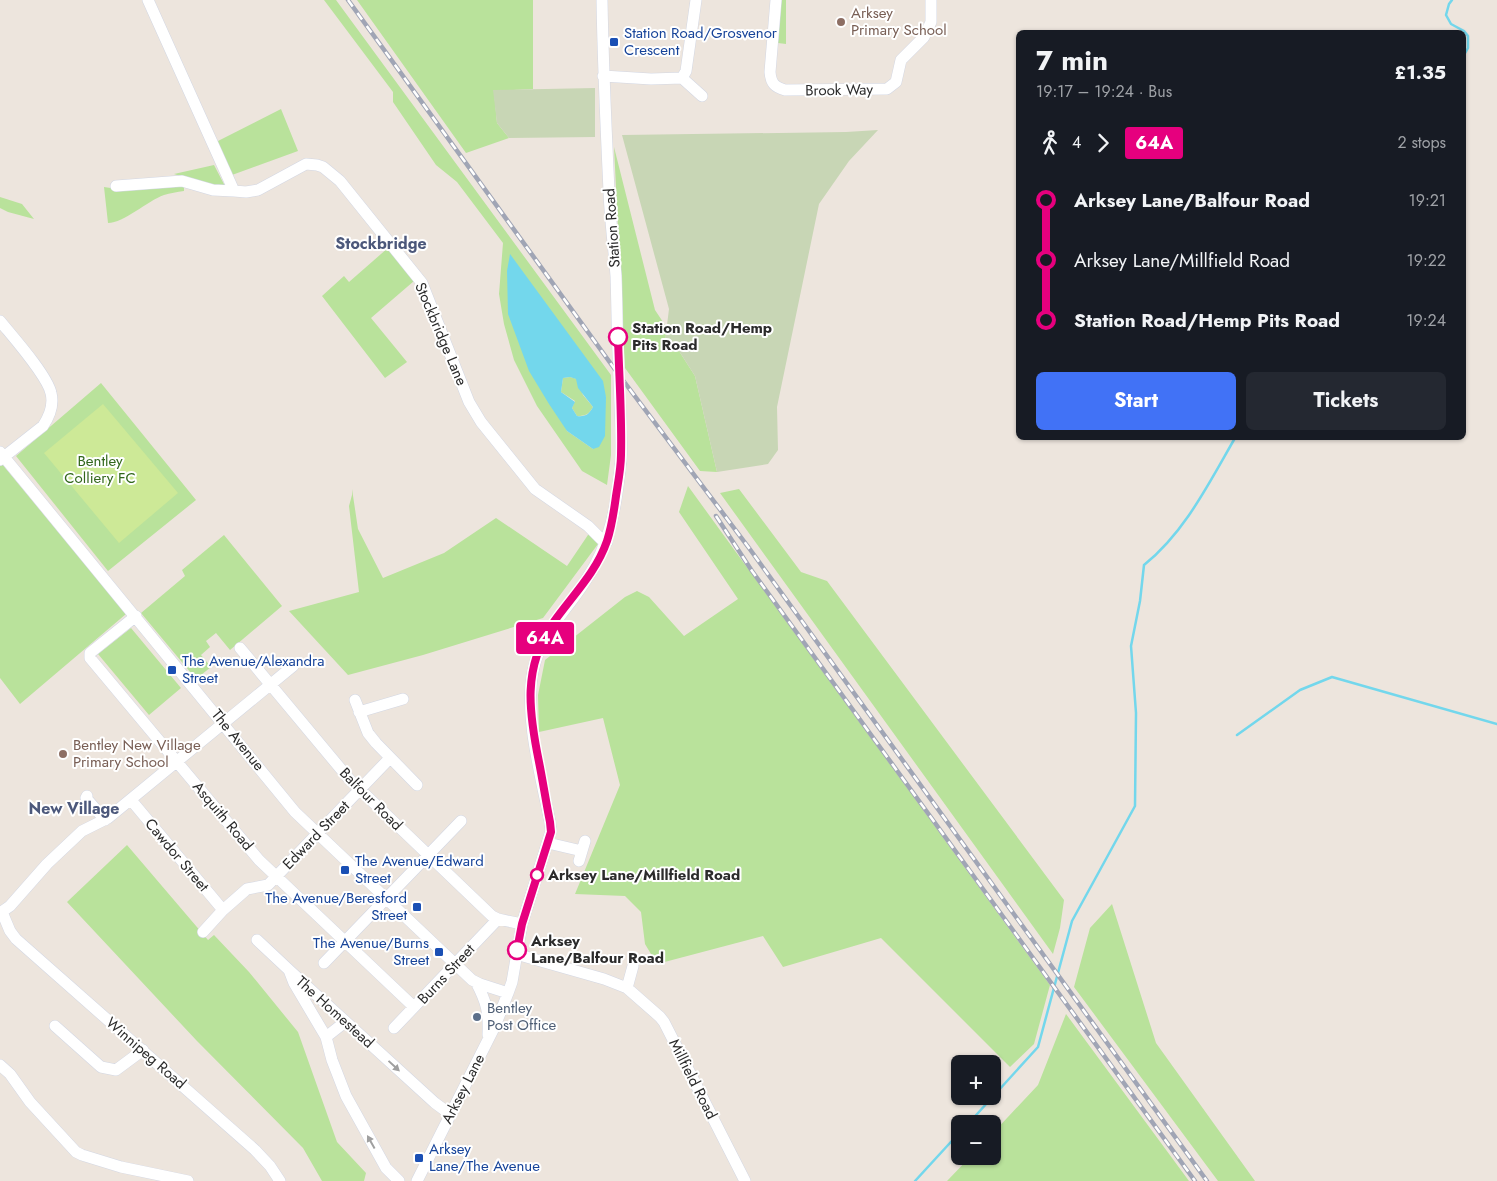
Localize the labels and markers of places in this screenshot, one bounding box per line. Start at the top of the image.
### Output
place label: Arksey Primary School [851,2,947,41]
marker: Arksey Primary School [835,16,847,28]
place label: Station Road/Grosvenor Crescent [624,22,778,61]
marker: Station Road/Grosvenor Crescent [608,36,620,48]
place label: Station Road/Hemp Pits Road [632,317,772,356]
marker: Station Road/Hemp Pits Road [608,327,628,347]
place label: The Avenue/Alexandra Street [182,650,324,689]
marker: The Avenue/Alexandra Street [166,664,178,676]
place label: Bentley New Village Primary School [73,734,201,773]
marker: Bentley New Village Primary School [57,748,69,760]
place label: The Avenue/Edward Street [355,850,484,889]
marker: The Avenue/Edward Street [339,864,351,876]
place label: Arksey Lane/Millfield Road [547,864,740,886]
marker: Arksey Lane/Millfield Road [530,868,544,882]
place label: The Avenue/Beresford Street [265,887,407,926]
marker: The Avenue/Beresford Street [411,901,423,913]
place label: Arksey Lane/Balfour Road [530,930,664,969]
place label: The Avenue/Burns Street [313,932,429,971]
marker: Arksey Lane/Balfour Road [507,940,527,960]
marker: The Avenue/Burns Street [433,946,445,958]
place label: Bentley Post Office [487,997,557,1036]
marker: Bentley Post Office [471,1011,483,1023]
place label: Arksey Lane/The Avenue [429,1138,540,1177]
marker: Arksey Lane/The Avenue [413,1152,425,1164]

